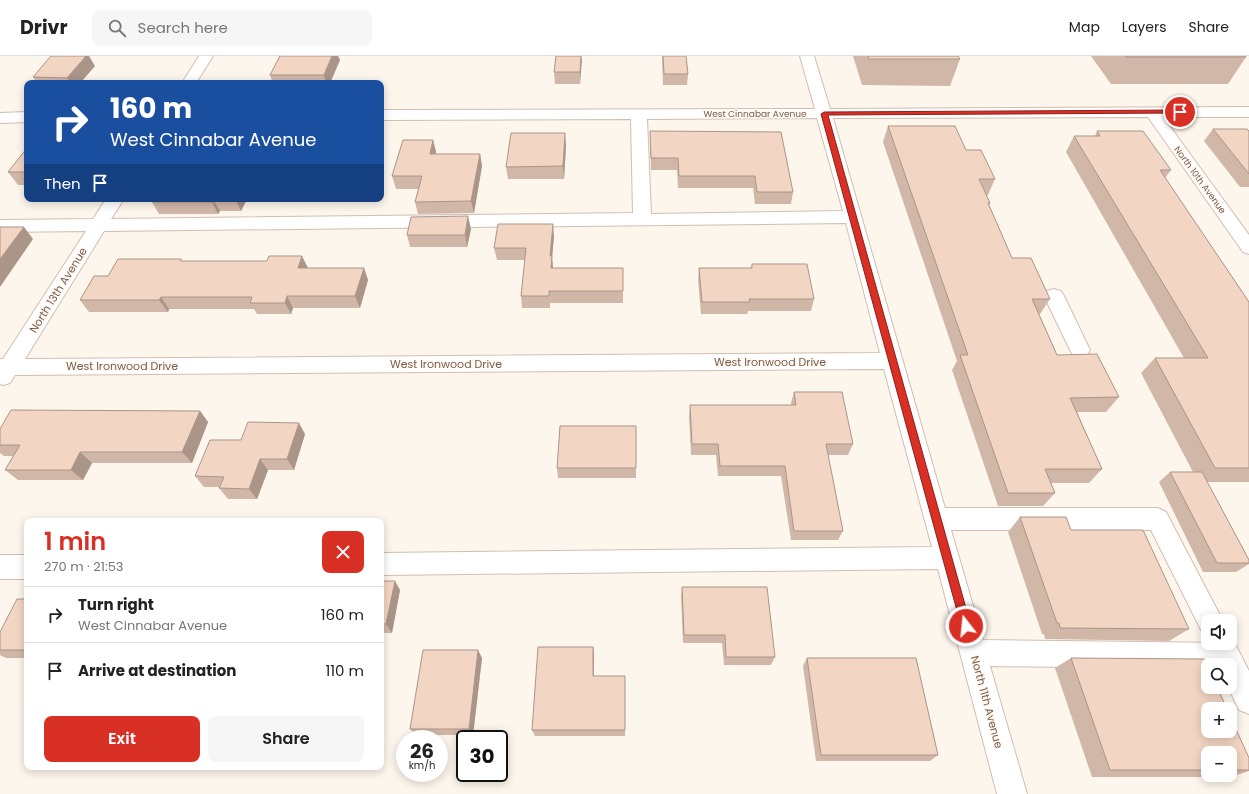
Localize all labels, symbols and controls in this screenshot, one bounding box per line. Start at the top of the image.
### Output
search box [92,10,372,46]
text: Drivr [20,14,68,41]
icon: search [106,17,128,39]
text: Search here [138,17,228,38]
text: Map [1069,17,1100,37]
text: Layers [1122,17,1166,37]
text: Share [1188,17,1229,37]
text: 160 m [110,89,192,128]
pin [1163,95,1197,129]
icon: right [44,96,96,148]
icon: arrive [1169,101,1191,123]
street label: West Cinnabar Avenue [703,108,807,120]
text: West Cinnabar Avenue [110,127,316,152]
street label: North 10th Avenue [1171,144,1229,216]
icon: arrive [89,172,111,194]
text: Then [44,173,81,194]
street label: North 13th Avenue [25,244,91,336]
street label: West Ironwood Drive [714,354,826,370]
street label: West Ironwood Drive [390,356,502,372]
street label: West Ironwood Drive [66,358,178,374]
text: 1 min [44,525,106,558]
button: close [322,531,364,573]
text: 270 m · 21:53 [44,557,124,576]
text: Turn right [78,594,154,615]
icon: right [44,604,66,626]
text: 160 m [321,604,364,625]
position arrow [945,605,987,647]
map controls [1201,614,1237,782]
button: sound [1201,614,1237,650]
text: West Cinnabar Avenue [78,616,227,635]
street label: North 11th Avenue [967,654,1007,750]
button: search [1201,658,1237,694]
icon: arrive [44,660,66,682]
text: Arrive at destination [78,660,236,681]
text: 110 m [326,660,364,681]
button: + [1201,702,1237,738]
button: Exit [44,716,200,762]
button: Share [208,716,364,762]
speed limit sign: 30 [456,730,508,782]
text: 26 [410,737,434,765]
button: − [1201,746,1237,782]
text: km/h [409,758,435,773]

